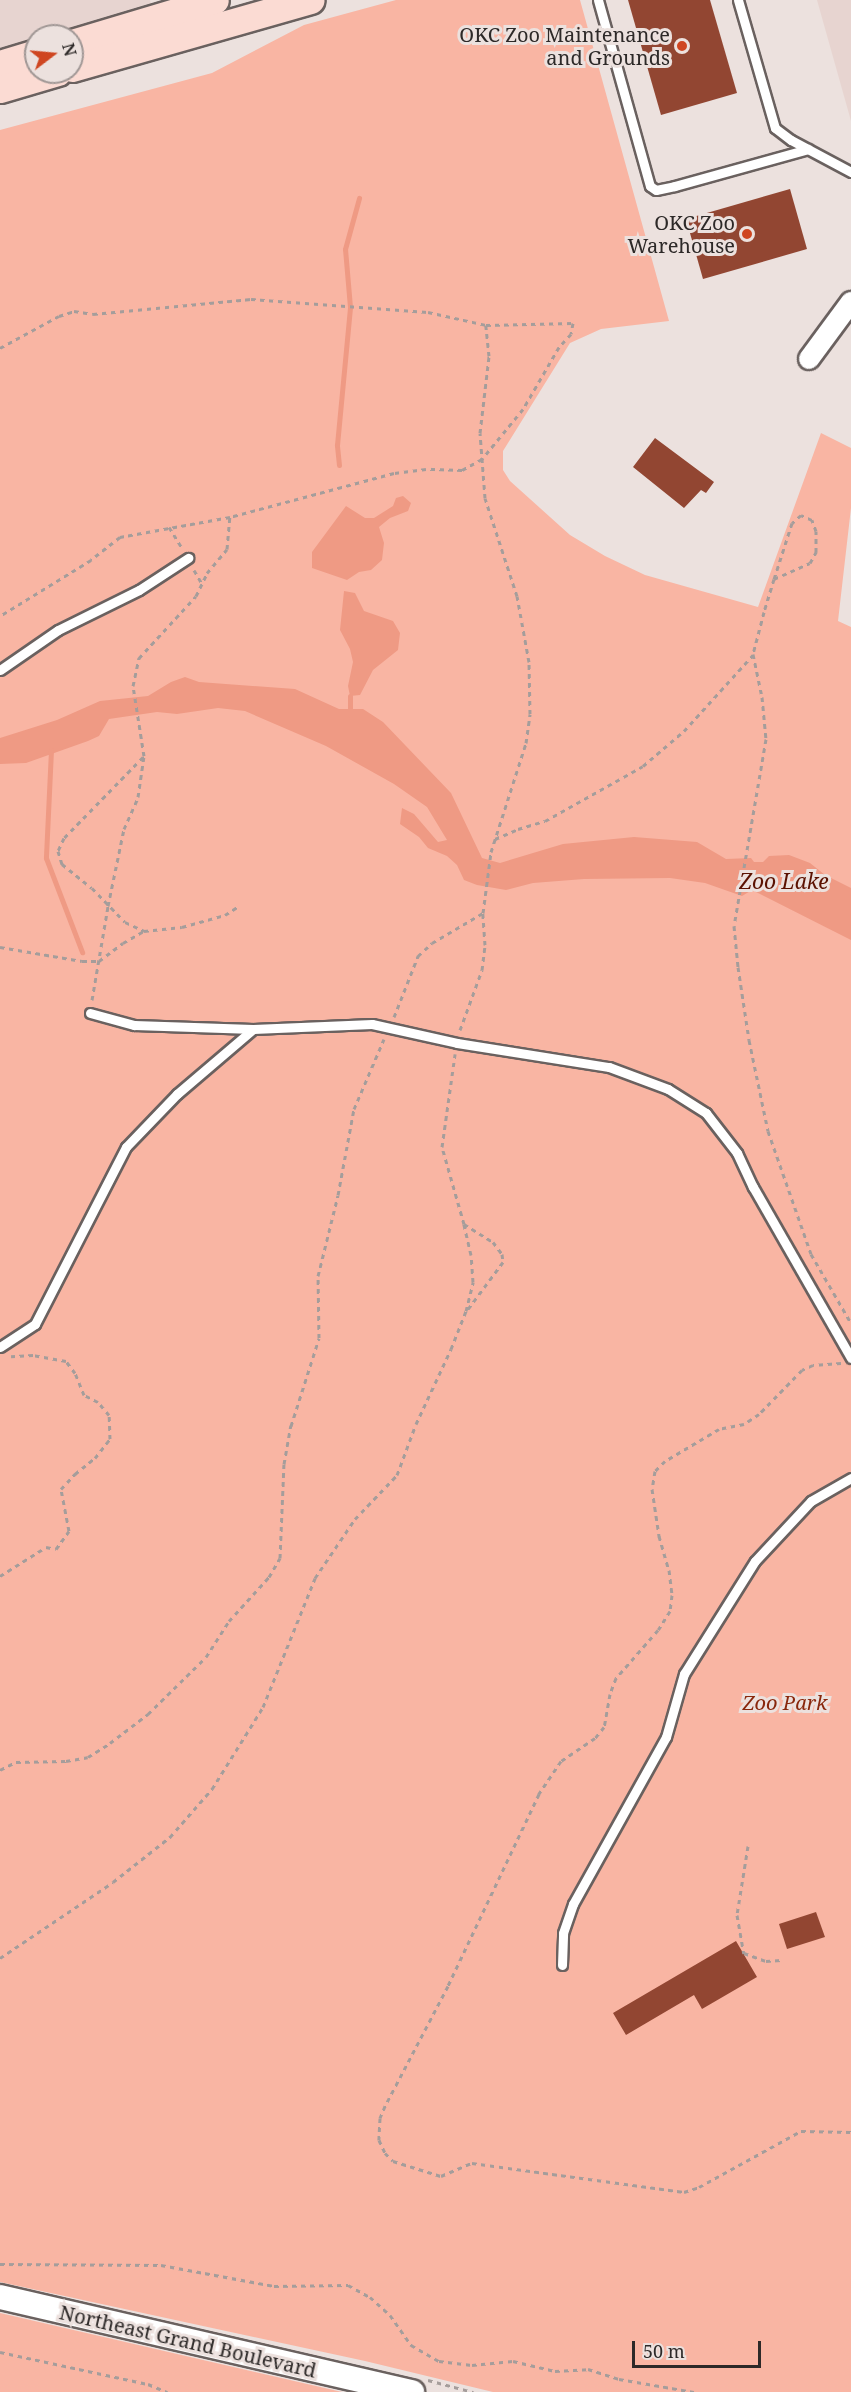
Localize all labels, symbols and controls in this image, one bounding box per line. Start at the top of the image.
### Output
place label: OKC Zoo Maintenance and Grounds [459,22,670,69]
north arrow [24,24,84,84]
marker: OKC Zoo Maintenance and Grounds [675,39,689,53]
text: N [57,40,82,59]
place label: OKC Zoo Warehouse [627,210,735,257]
marker: OKC Zoo Warehouse [740,227,754,241]
water label: Zoo Lake [739,868,829,894]
park label: Zoo Park [743,1690,827,1714]
street label: Northeast Grand Boulevard [57,2300,319,2382]
scale bar [635,2329,764,2367]
text: 50 m [643,2339,685,2363]

